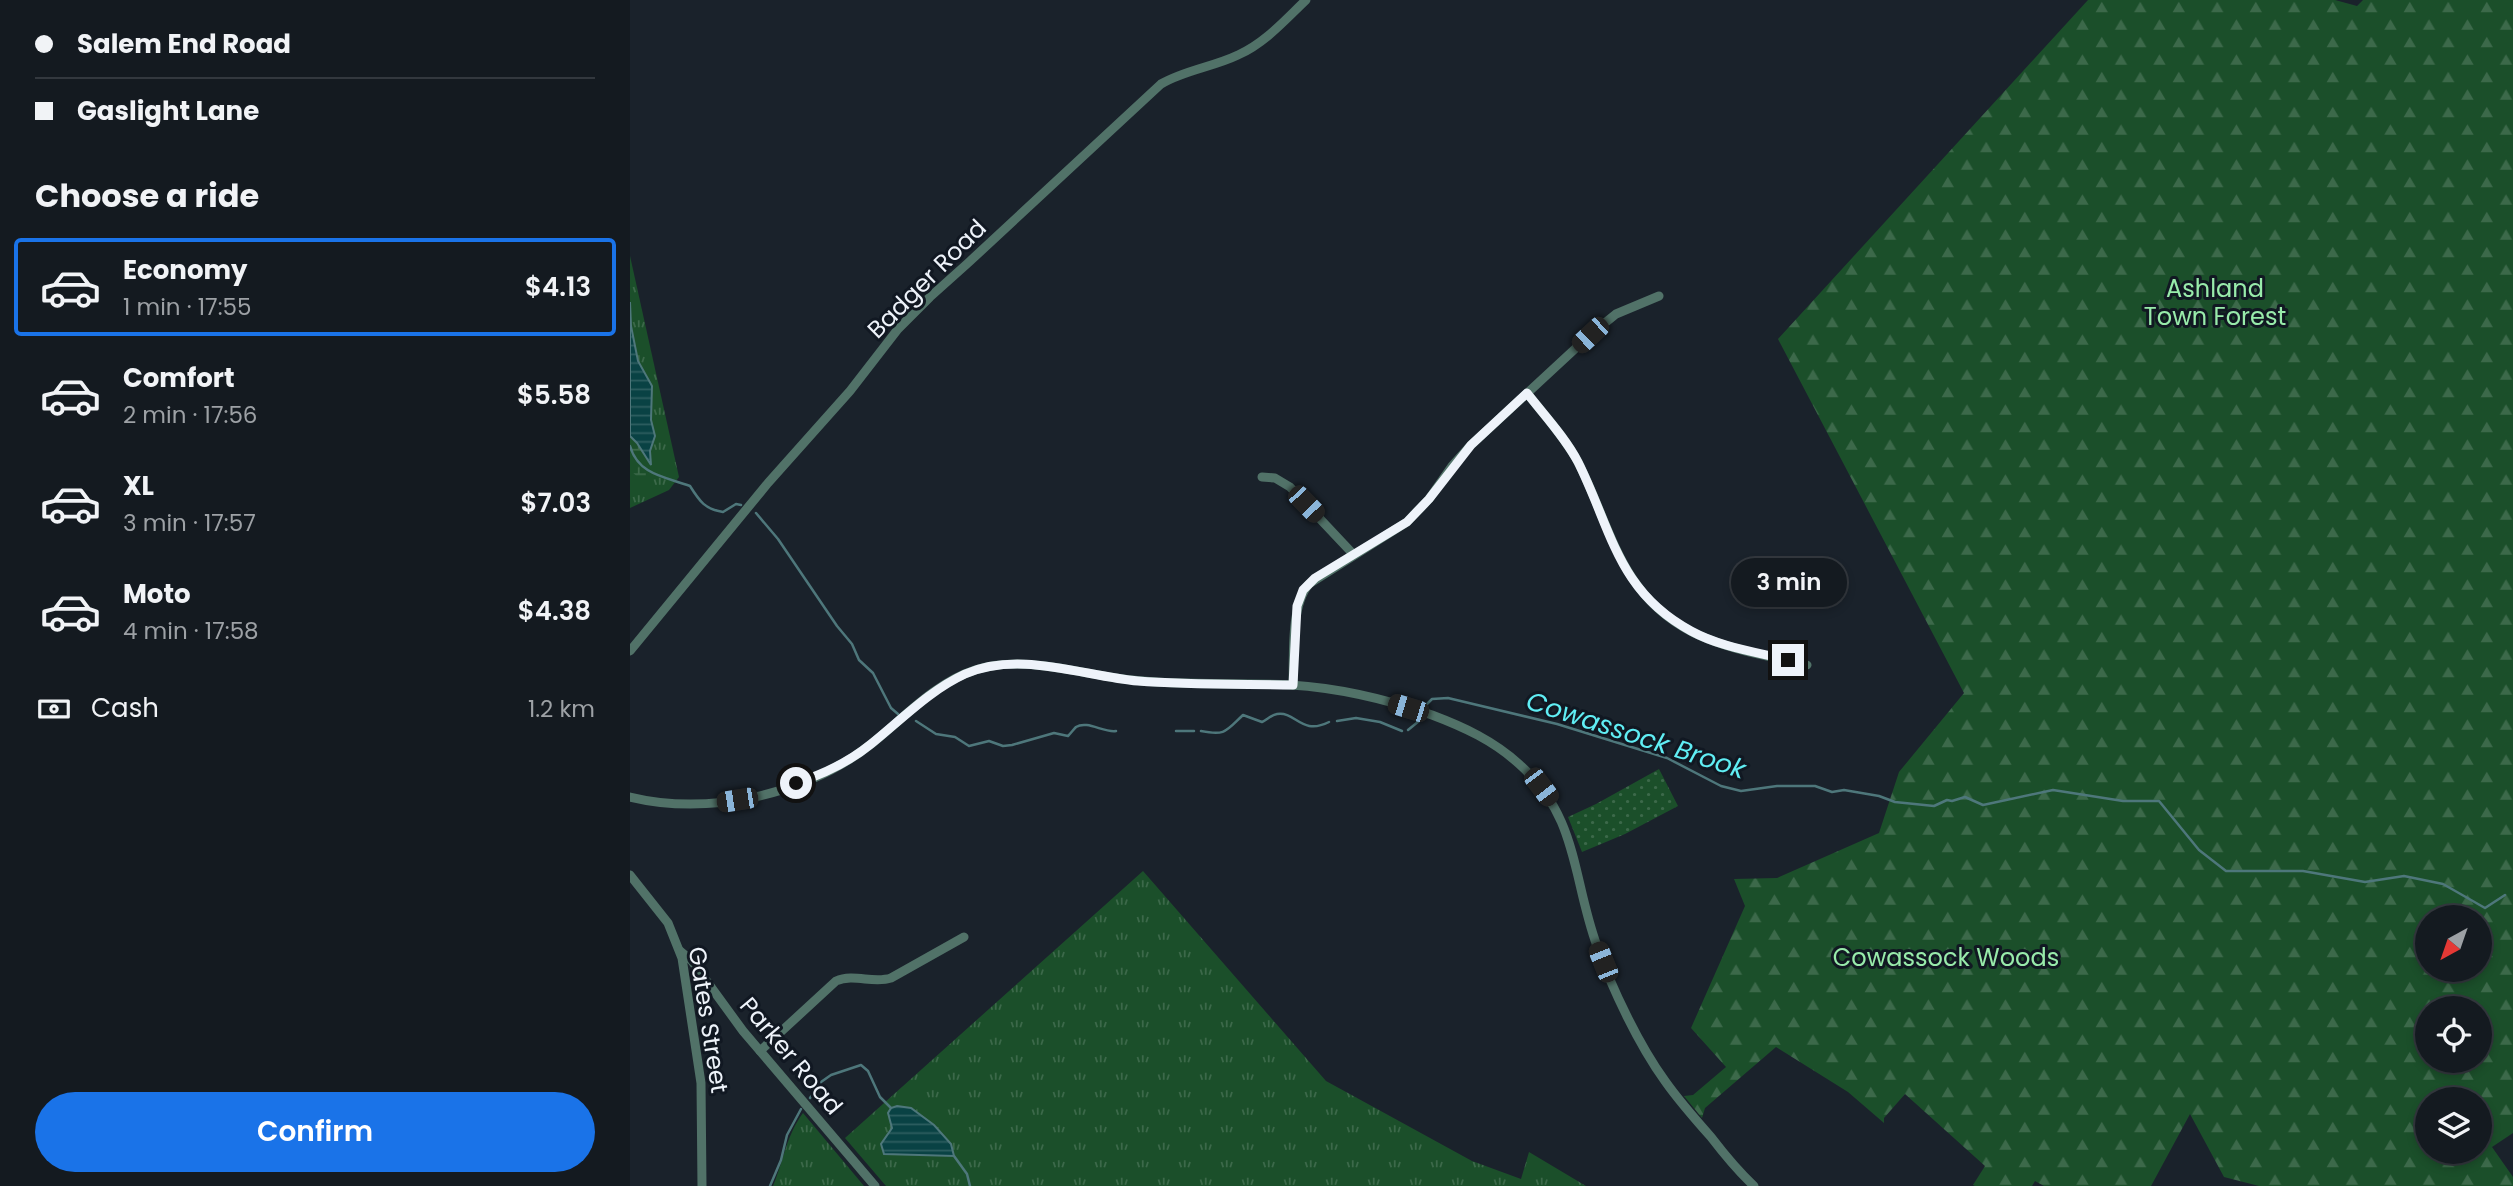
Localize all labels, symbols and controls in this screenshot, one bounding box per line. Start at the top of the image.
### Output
text: Salem End Road [77,26,291,62]
text: Gaslight Lane [77,93,259,129]
text: Choose a ride [35,173,259,218]
street label: Badger Road [860,212,993,345]
text: Economy [123,252,247,288]
icon: car [39,256,102,319]
text: $4.13 [525,269,591,305]
park label: Ashland Town Forest [2144,272,2286,333]
text: 1 min · 17:55 [123,291,251,323]
car [1568,313,1613,357]
text: Comfort [123,360,235,396]
icon: car [39,364,102,427]
text: $5.58 [517,377,591,413]
text: 2 min · 17:56 [123,399,257,431]
text: XL [123,468,154,504]
icon: car [39,472,102,535]
car [1284,482,1329,526]
text: $7.03 [521,485,591,521]
text: 3 min · 17:57 [123,507,256,539]
callout: 3 min [1730,558,1846,608]
text: 3 min [1757,566,1821,598]
text: Moto [123,576,191,612]
icon: car [39,580,102,643]
text: $4.38 [518,593,591,629]
text: 4 min · 17:58 [123,615,259,647]
route end [1772,644,1804,676]
water label: Cowassock Brook [1522,683,1752,788]
icon: cash [35,690,73,728]
text: Cash [91,690,159,726]
car [1385,692,1432,724]
text: 1.2 km [528,693,595,725]
car [1520,764,1563,810]
route start [780,767,812,799]
car [715,786,760,814]
north arrow [2415,905,2492,982]
map controls [2415,905,2492,1164]
car [1586,939,1621,985]
park label: Cowassock Woods [1833,941,2059,974]
street label: Gates Street [681,944,736,1095]
street label: Parker Road [732,990,850,1121]
button: locate [2415,996,2492,1073]
button: layers [2415,1087,2492,1164]
button: Confirm [35,1092,595,1172]

